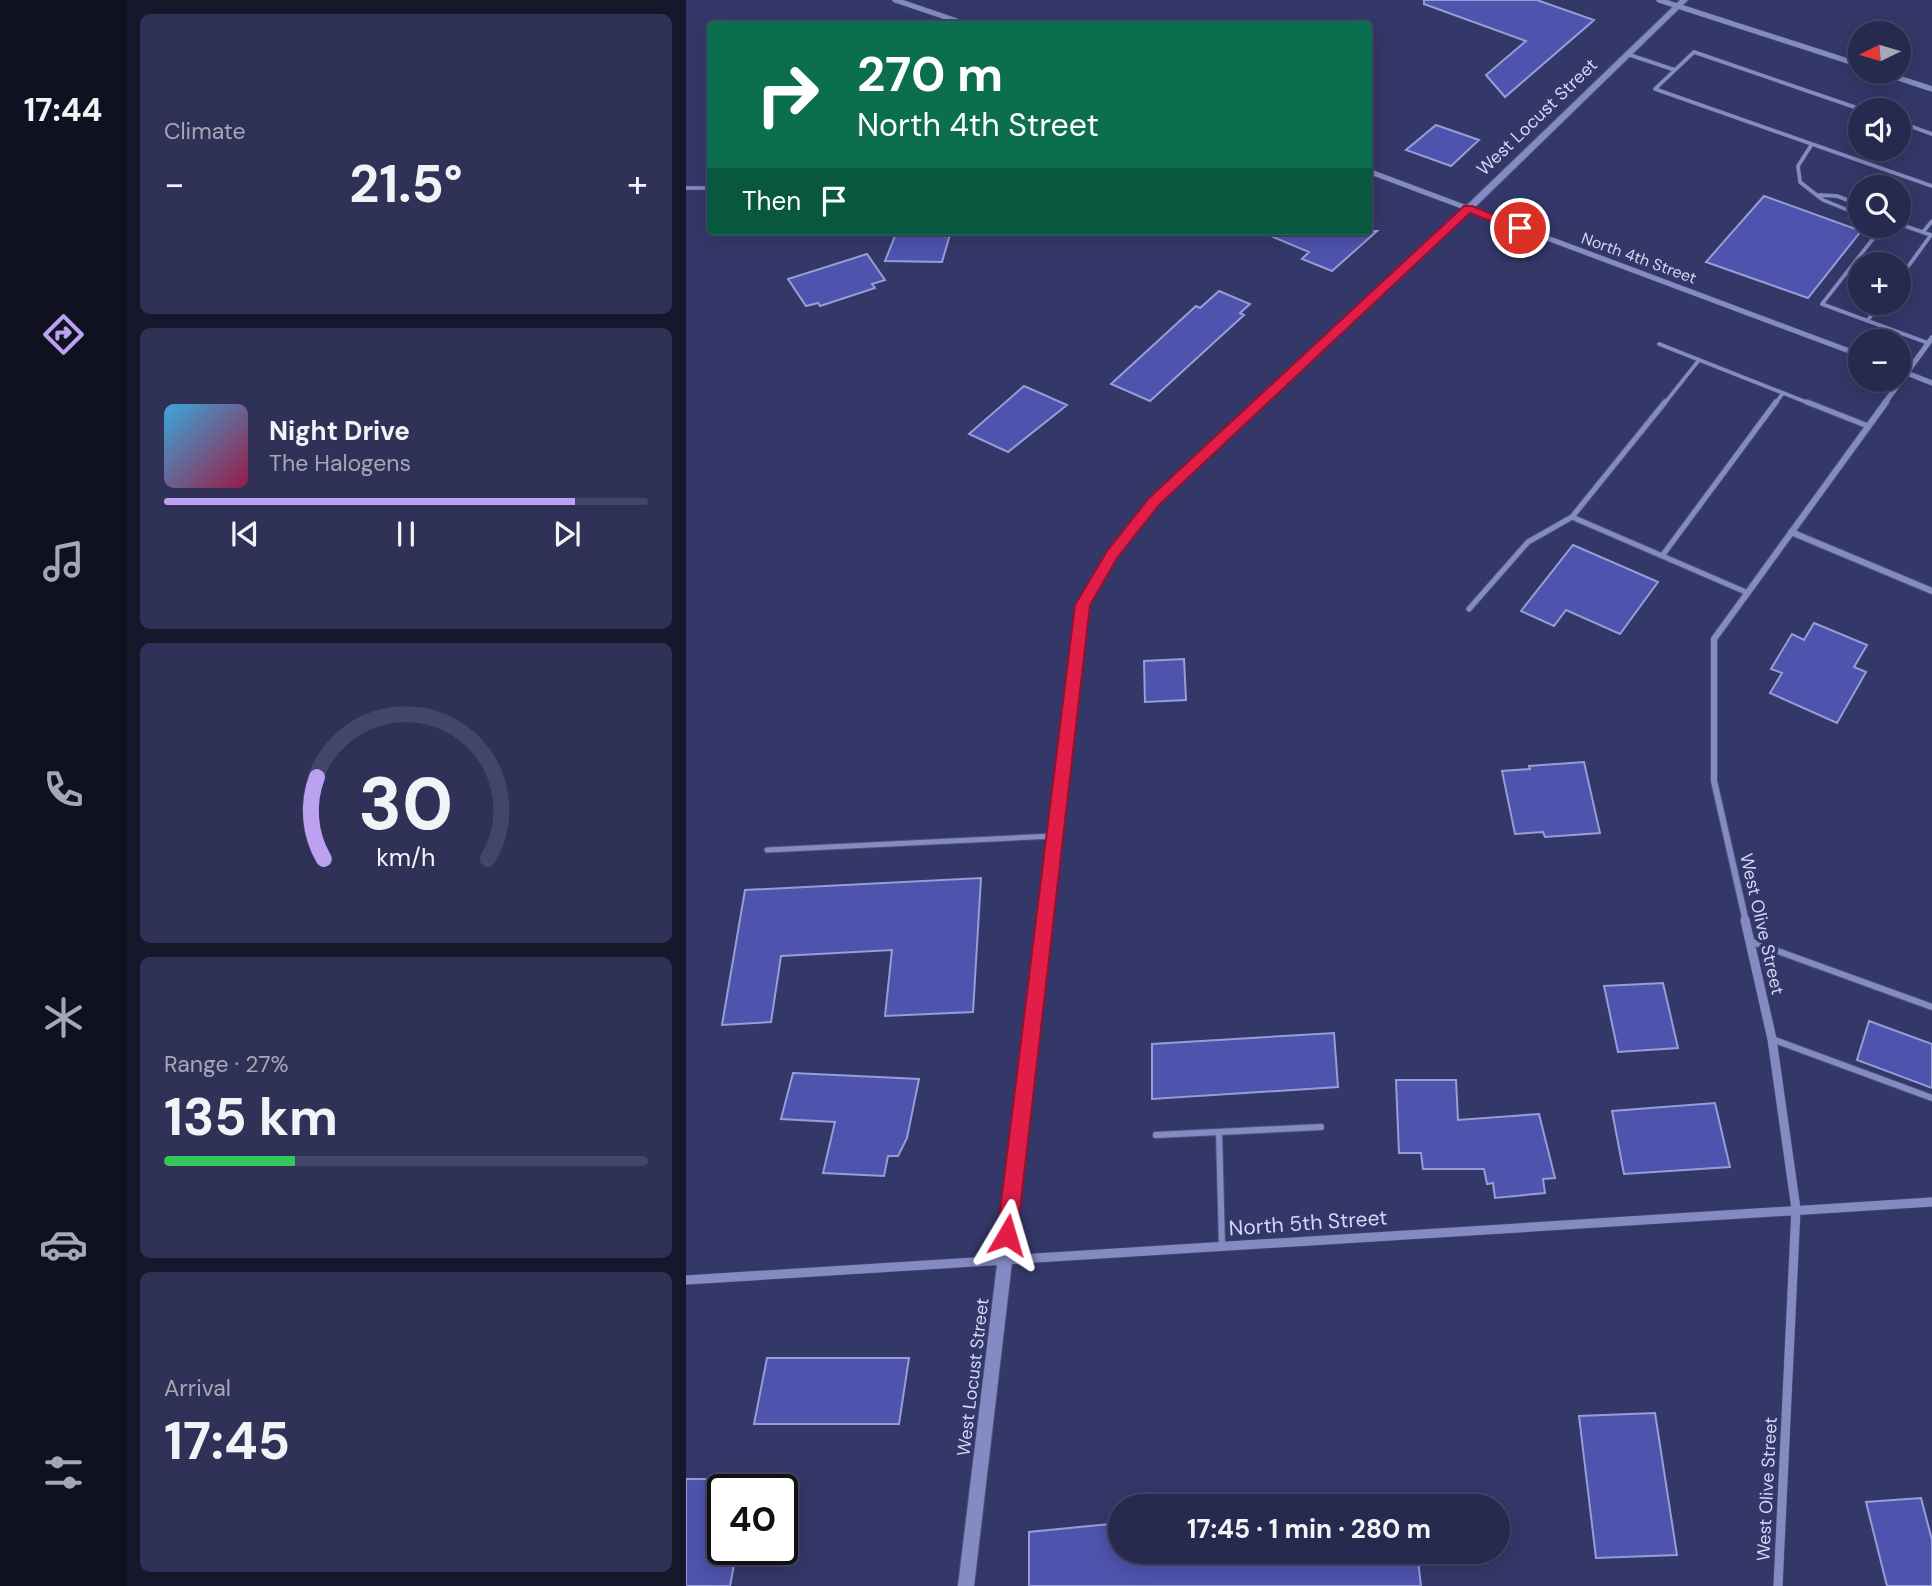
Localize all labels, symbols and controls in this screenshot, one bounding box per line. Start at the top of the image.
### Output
north arrow [1848,21,1911,84]
map controls [1848,21,1911,392]
text: 270 m [857,42,1003,106]
icon: right [742,49,833,140]
street label: West Locust Street [1471,53,1603,181]
text: 17:44 [24,89,102,131]
button: sound [1848,98,1911,161]
text: North 4th Street [857,104,1099,146]
text: Climate [164,116,246,146]
text: 21.5° [349,150,463,218]
text: − [164,159,185,209]
text: + [627,159,648,209]
button: search [1848,175,1911,238]
icon: arrive [815,182,853,220]
text: Then [742,184,801,218]
pin [1490,198,1550,258]
icon: arrive [1501,209,1539,247]
street label: North 4th Street [1579,227,1699,289]
button: + [1848,252,1911,315]
icon: directions [39,310,88,359]
button: − [1848,329,1911,392]
text: Night Drive [269,414,410,448]
text: The Halogens [269,448,411,478]
icon: previous [226,515,264,553]
icon: pause [387,515,425,553]
icon: next [548,515,586,553]
icon: music [39,537,88,586]
text: 30 [358,757,454,852]
icon: phone [39,765,88,814]
text: km/h [376,841,436,874]
street label: West Olive Street [1734,851,1790,997]
icon: climate [39,993,88,1042]
text: Range · 27% [164,1049,289,1079]
text: 135 km [164,1083,338,1151]
position arrow [970,1198,1044,1272]
street label: North 5th Street [1228,1203,1388,1243]
icon: car [39,1220,88,1269]
street label: West Locust Street [951,1297,995,1457]
text: Arrival [164,1373,231,1403]
text: 17:45 [164,1407,290,1475]
street label: West Olive Street [1751,1416,1783,1562]
icon: filters [39,1448,88,1497]
speed limit sign: 40 [707,1474,798,1565]
text: 17:45 · 1 min · 280 m [1187,1512,1431,1546]

